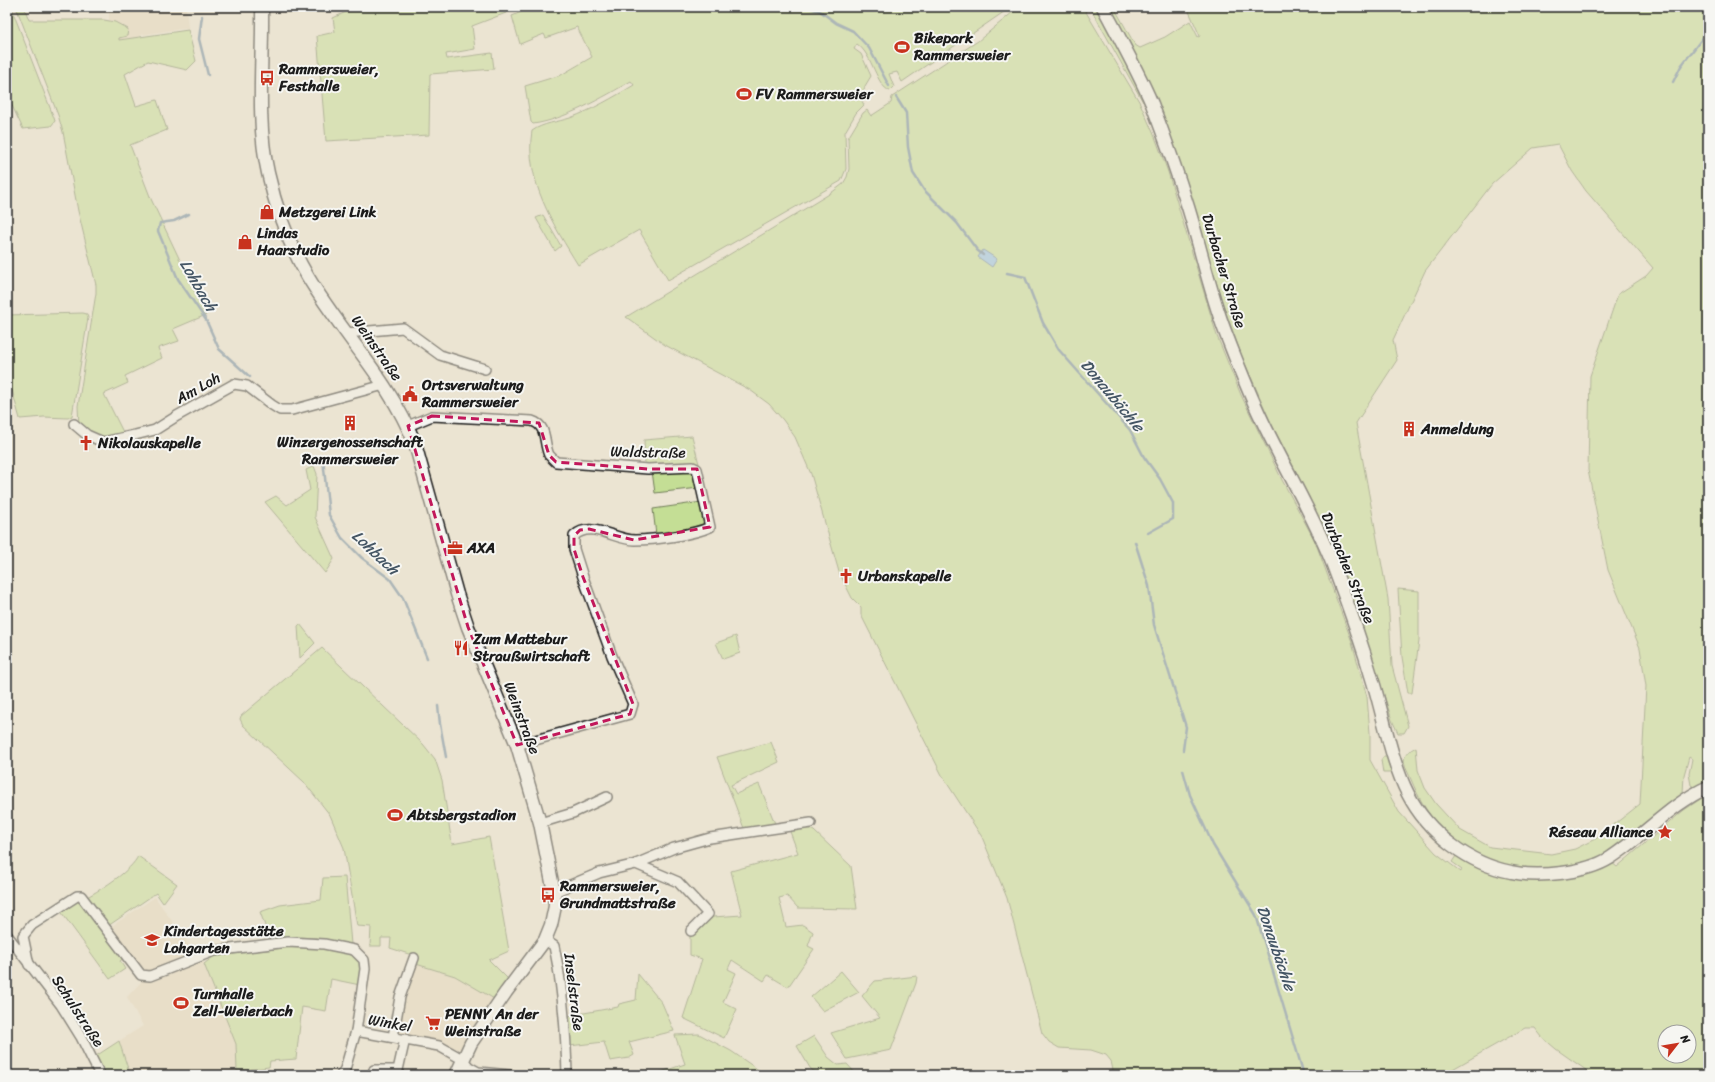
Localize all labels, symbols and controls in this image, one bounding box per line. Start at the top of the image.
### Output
place label: Bikepark Rammersweier [913,25,1012,68]
sports icon: Bikepark Rammersweier [893,38,911,56]
place label: Rammersweier, Festhalle [278,56,379,99]
bus stop icon: Rammersweier, Festhalle [258,69,276,87]
place label: FV Rammersweier [755,81,875,107]
sports icon: FV Rammersweier [735,85,753,103]
place label: Metzgerei Link [278,199,376,225]
shop icon: Metzgerei Link [258,203,276,221]
street label: Durbacher Straße [1194,211,1254,332]
place label: Lindas Haarstudio [256,220,330,263]
shop icon: Lindas Haarstudio [236,233,254,251]
water label: Lohbach [172,253,226,319]
street label: Weinstraße [345,309,410,387]
water label: Donaubächle [1073,352,1153,440]
street label: Am Loh [170,365,225,411]
place label: Ortsverwaltung Rammersweier [421,372,524,415]
public building icon: Ortsverwaltung Rammersweier [401,385,419,403]
building icon: Winzergenossenschaft Rammersweier [341,414,359,432]
place label: Anmeldung [1420,416,1494,442]
building icon: Anmeldung [1400,420,1418,438]
place label: Winzergenossenschaft Rammersweier [277,429,423,472]
place label: Nikolauskapelle [97,430,201,456]
church icon: Nikolauskapelle [77,434,95,452]
street label: Waldstraße [610,438,686,466]
street label: Durbacher Straße [1314,508,1382,628]
water label: Lohbach [345,522,408,583]
place label: AXA [466,535,495,561]
office icon: AXA [446,539,464,557]
place label: Urbanskapelle [858,563,952,589]
church icon: Urbanskapelle [837,567,855,585]
place label: Zum Mattebur Straußwirtschaft [472,626,590,669]
restaurant icon: Zum Mattebur Straußwirtschaft [452,639,470,657]
street label: Weinstraße [496,678,548,758]
place label: Abtsbergstadion [406,802,517,828]
sports icon: Abtsbergstadion [386,806,404,824]
place label: Réseau Alliance [1548,819,1654,845]
place icon: Réseau Alliance [1656,823,1674,841]
place label: Rammersweier, Grundmattstraße [559,873,676,916]
bus stop icon: Rammersweier, Grundmattstraße [539,886,557,904]
water label: Donaubächle [1248,902,1305,996]
place label: Kindertagesstätte Lohgarten [163,918,284,961]
school or university icon: Kindertagesstätte Lohgarten [143,931,161,949]
street label: Inselstraße [556,951,592,1032]
street label: Schulstraße [45,970,111,1052]
place label: Turnhalle Zell-Weierbach [192,981,293,1024]
sports icon: Turnhalle Zell-Weierbach [172,994,190,1012]
place label: PENNY An der Weinstraße [445,1001,540,1044]
street label: Winkel [366,1006,415,1040]
supermarket icon: PENNY An der Weinstraße [424,1014,442,1032]
north arrow [1657,1024,1697,1064]
text: N [1675,1030,1695,1048]

